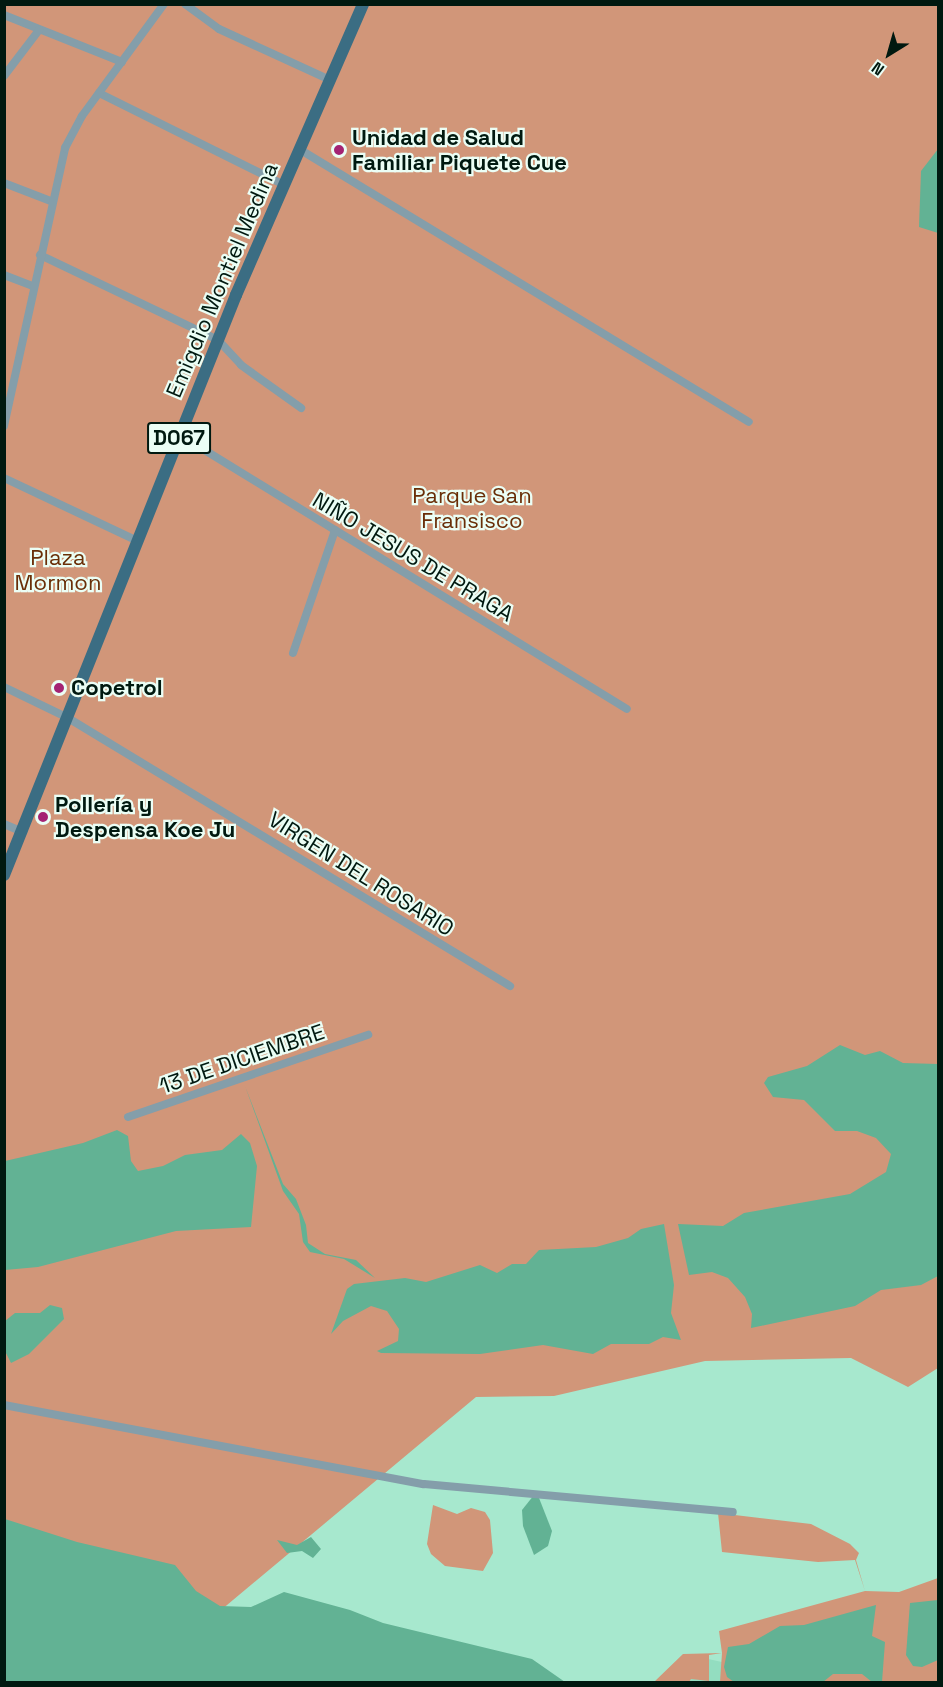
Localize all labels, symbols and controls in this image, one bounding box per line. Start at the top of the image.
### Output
north arrow [859,24,919,84]
text: N [867,57,888,80]
place label: Unidad de Salud Familiar Piquete Cue [352,124,567,176]
marker: Unidad de Salud Familiar Piquete Cue [330,141,348,159]
street label: Emigdio Montiel Medina [160,159,284,401]
road number: D067 [146,420,212,456]
park label: Parque San Fransisco [412,482,532,534]
street label: NIÑO JESUS DE PRAGA [308,487,518,627]
park label: Plaza Mormon [15,544,101,596]
place label: Copetrol [71,675,163,701]
marker: Copetrol [52,681,66,695]
place label: Pollería y Despensa Koe Ju [55,791,235,842]
street label: VIRGEN DEL ROSARIO [263,806,459,942]
marker: Pollería y Despensa Koe Ju [36,810,50,824]
street label: 13 DE DICIEMBRE [156,1018,328,1100]

